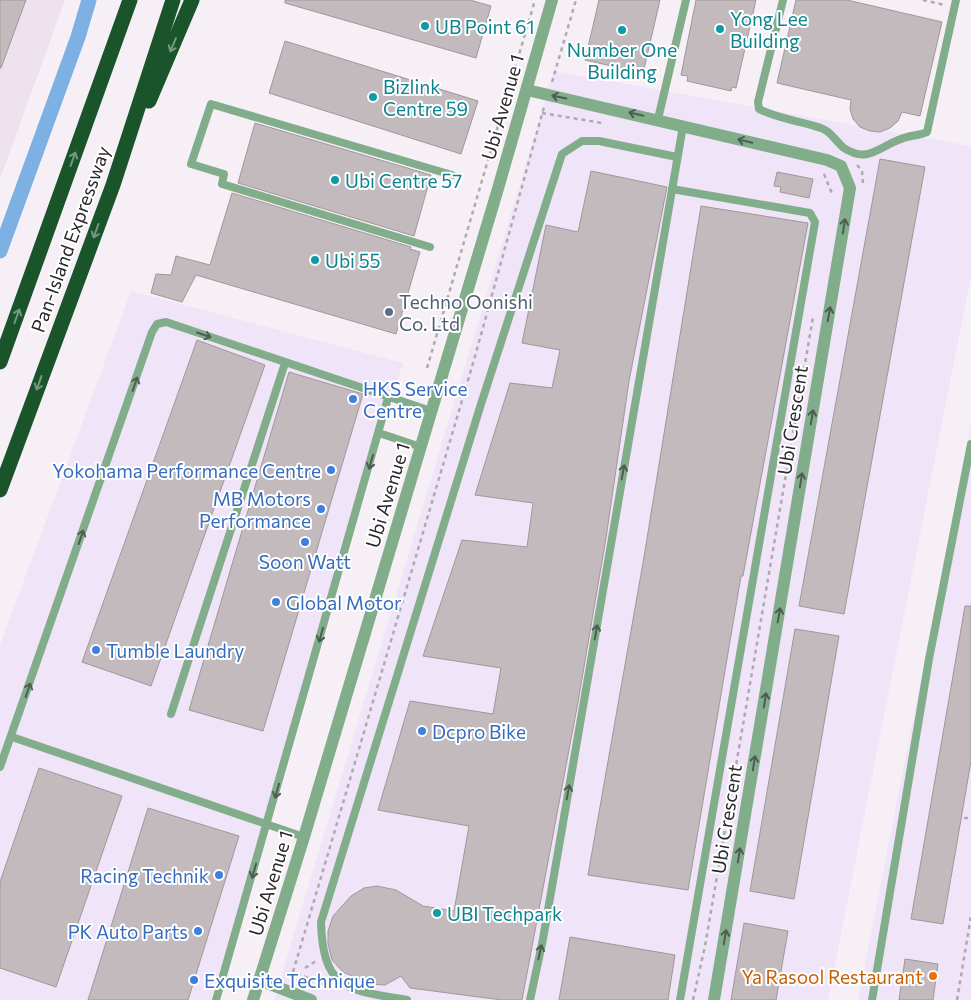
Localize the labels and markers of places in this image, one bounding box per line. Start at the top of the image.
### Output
place label: Yong Lee Building [730,7,808,52]
place label: UB Point 61 [435,15,535,38]
marker: UB Point 61 [419,20,431,32]
marker: Yong Lee Building [714,23,726,35]
marker: Number One Building [616,24,628,36]
place label: Number One Building [567,38,677,83]
place label: Bizlink Centre 59 [383,75,468,120]
marker: Bizlink Centre 59 [367,91,379,103]
place label: Ubi Centre 57 [345,169,462,192]
marker: Ubi Centre 57 [329,174,341,186]
place label: Ubi 55 [325,249,380,272]
marker: Ubi 55 [309,254,321,266]
place label: Techno Oonishi Co. Ltd [399,290,533,335]
marker: Techno Oonishi Co. Ltd [383,306,395,318]
place label: HKS Service Centre [363,377,468,422]
marker: HKS Service Centre [347,393,359,405]
place label: Yokohama Performance Centre [52,459,321,482]
marker: Yokohama Performance Centre [325,464,337,476]
place label: MB Motors Performance [199,487,311,532]
marker: MB Motors Performance [315,503,327,515]
marker: Soon Watt [299,536,311,548]
place label: Soon Watt [259,550,351,573]
place label: Global Motor [286,591,402,614]
marker: Global Motor [270,596,282,608]
place label: Tumble Laundry [106,639,244,662]
marker: Tumble Laundry [90,644,102,656]
place label: Dcpro Bike [432,720,526,743]
marker: Dcpro Bike [416,725,428,737]
place label: Racing Technik [80,864,209,887]
marker: Racing Technik [213,869,225,881]
place label: UBI Techpark [447,902,562,925]
marker: UBI Techpark [431,907,443,919]
place label: PK Auto Parts [68,920,188,943]
marker: PK Auto Parts [192,925,204,937]
place label: Ya Rasool Restaurant [741,965,923,988]
place label: Exquisite Technique [204,969,375,992]
marker: Ya Rasool Restaurant [927,970,939,982]
marker: Exquisite Technique [188,974,200,986]

